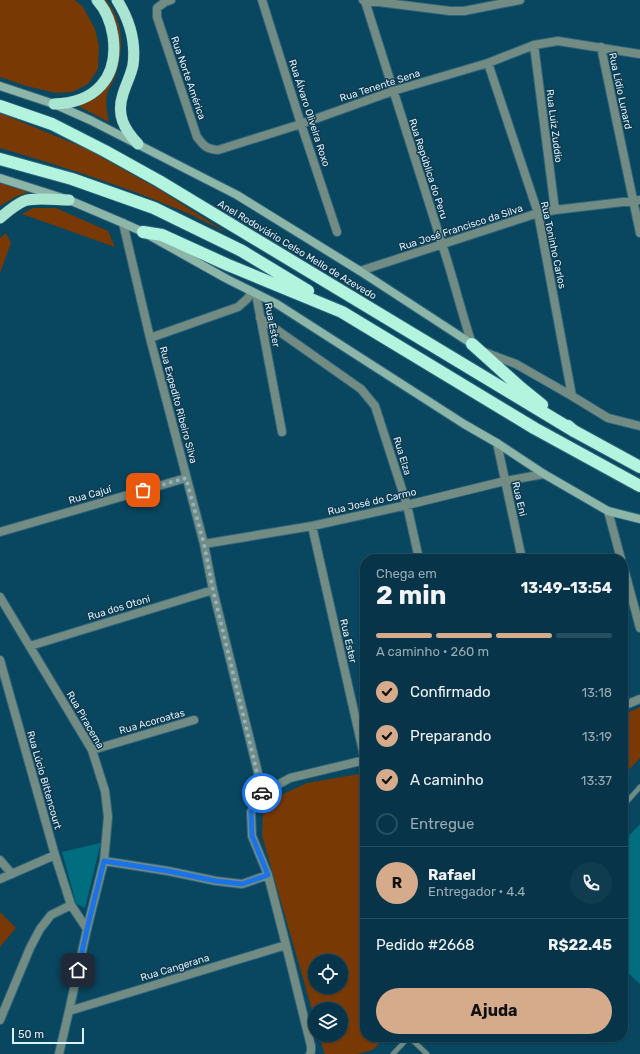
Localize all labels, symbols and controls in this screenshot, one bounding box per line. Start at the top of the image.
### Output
street label: Rua Norte América [168,35,208,121]
street label: Rua Lídio Lunard [606,52,634,130]
street label: Rua Álvaro Oliveira Roxo [286,58,332,168]
street label: Rua Tenente Sena [338,67,422,105]
street label: Rua Luiz Zuddio [544,89,564,164]
street label: Rua República do Peru [406,117,450,221]
street label: Anel Rodoviário Celso Mello de Azevedo [215,198,379,302]
street label: Rua Toninho Carlos [538,200,568,290]
street label: Rua José Francisco da Silva [398,202,524,254]
street label: Rua Ester [262,302,282,348]
street label: Rua Expedito Ribeiro Silva [157,345,199,465]
street label: Rua Elza [390,435,414,477]
pin [126,473,160,507]
icon: bag [132,479,154,501]
street label: Rua Eni [509,481,529,517]
street label: Rua Cajuí [67,483,113,507]
street label: Rua José do Carmo [327,486,418,518]
text: Chega em [376,566,437,581]
text: 13:49–13:54 [521,579,612,597]
text: 2 min [376,580,446,611]
street label: Rua dos Otoni [86,593,152,623]
street label: Rua Ester [337,618,359,664]
text: A caminho · 260 m [376,644,489,659]
icon: check [376,681,398,703]
text: Confirmado [410,683,491,701]
text: 13:18 [581,685,612,700]
street label: Rua Piracema [64,689,106,751]
street label: Rua Acoroatas [118,707,186,737]
icon: check [376,725,398,747]
text: Preparando [410,727,491,745]
street label: Rua Lúcio Bittencourt [24,729,64,831]
text: 13:19 [582,729,612,744]
icon: check [376,769,398,791]
text: A caminho [410,771,484,789]
courier [242,773,282,813]
text: 13:37 [581,773,612,788]
icon: car [251,782,273,804]
text: Entregue [410,815,474,833]
button: phone [570,862,612,904]
text: Rafael [428,866,476,884]
text: R [392,874,402,892]
text: Entregador · 4.4 [428,884,525,899]
text: Pedido #2668 [376,936,475,954]
text: R$22.45 [548,936,612,954]
street label: Rua Cangerana [139,952,211,984]
pin [61,953,95,987]
map controls [308,954,348,1042]
button: locate [308,954,348,994]
icon: home [67,959,89,981]
button: Ajuda [376,988,612,1034]
button: layers [308,1002,348,1042]
scale bar [12,1026,84,1045]
text: 50 m [18,1028,44,1041]

